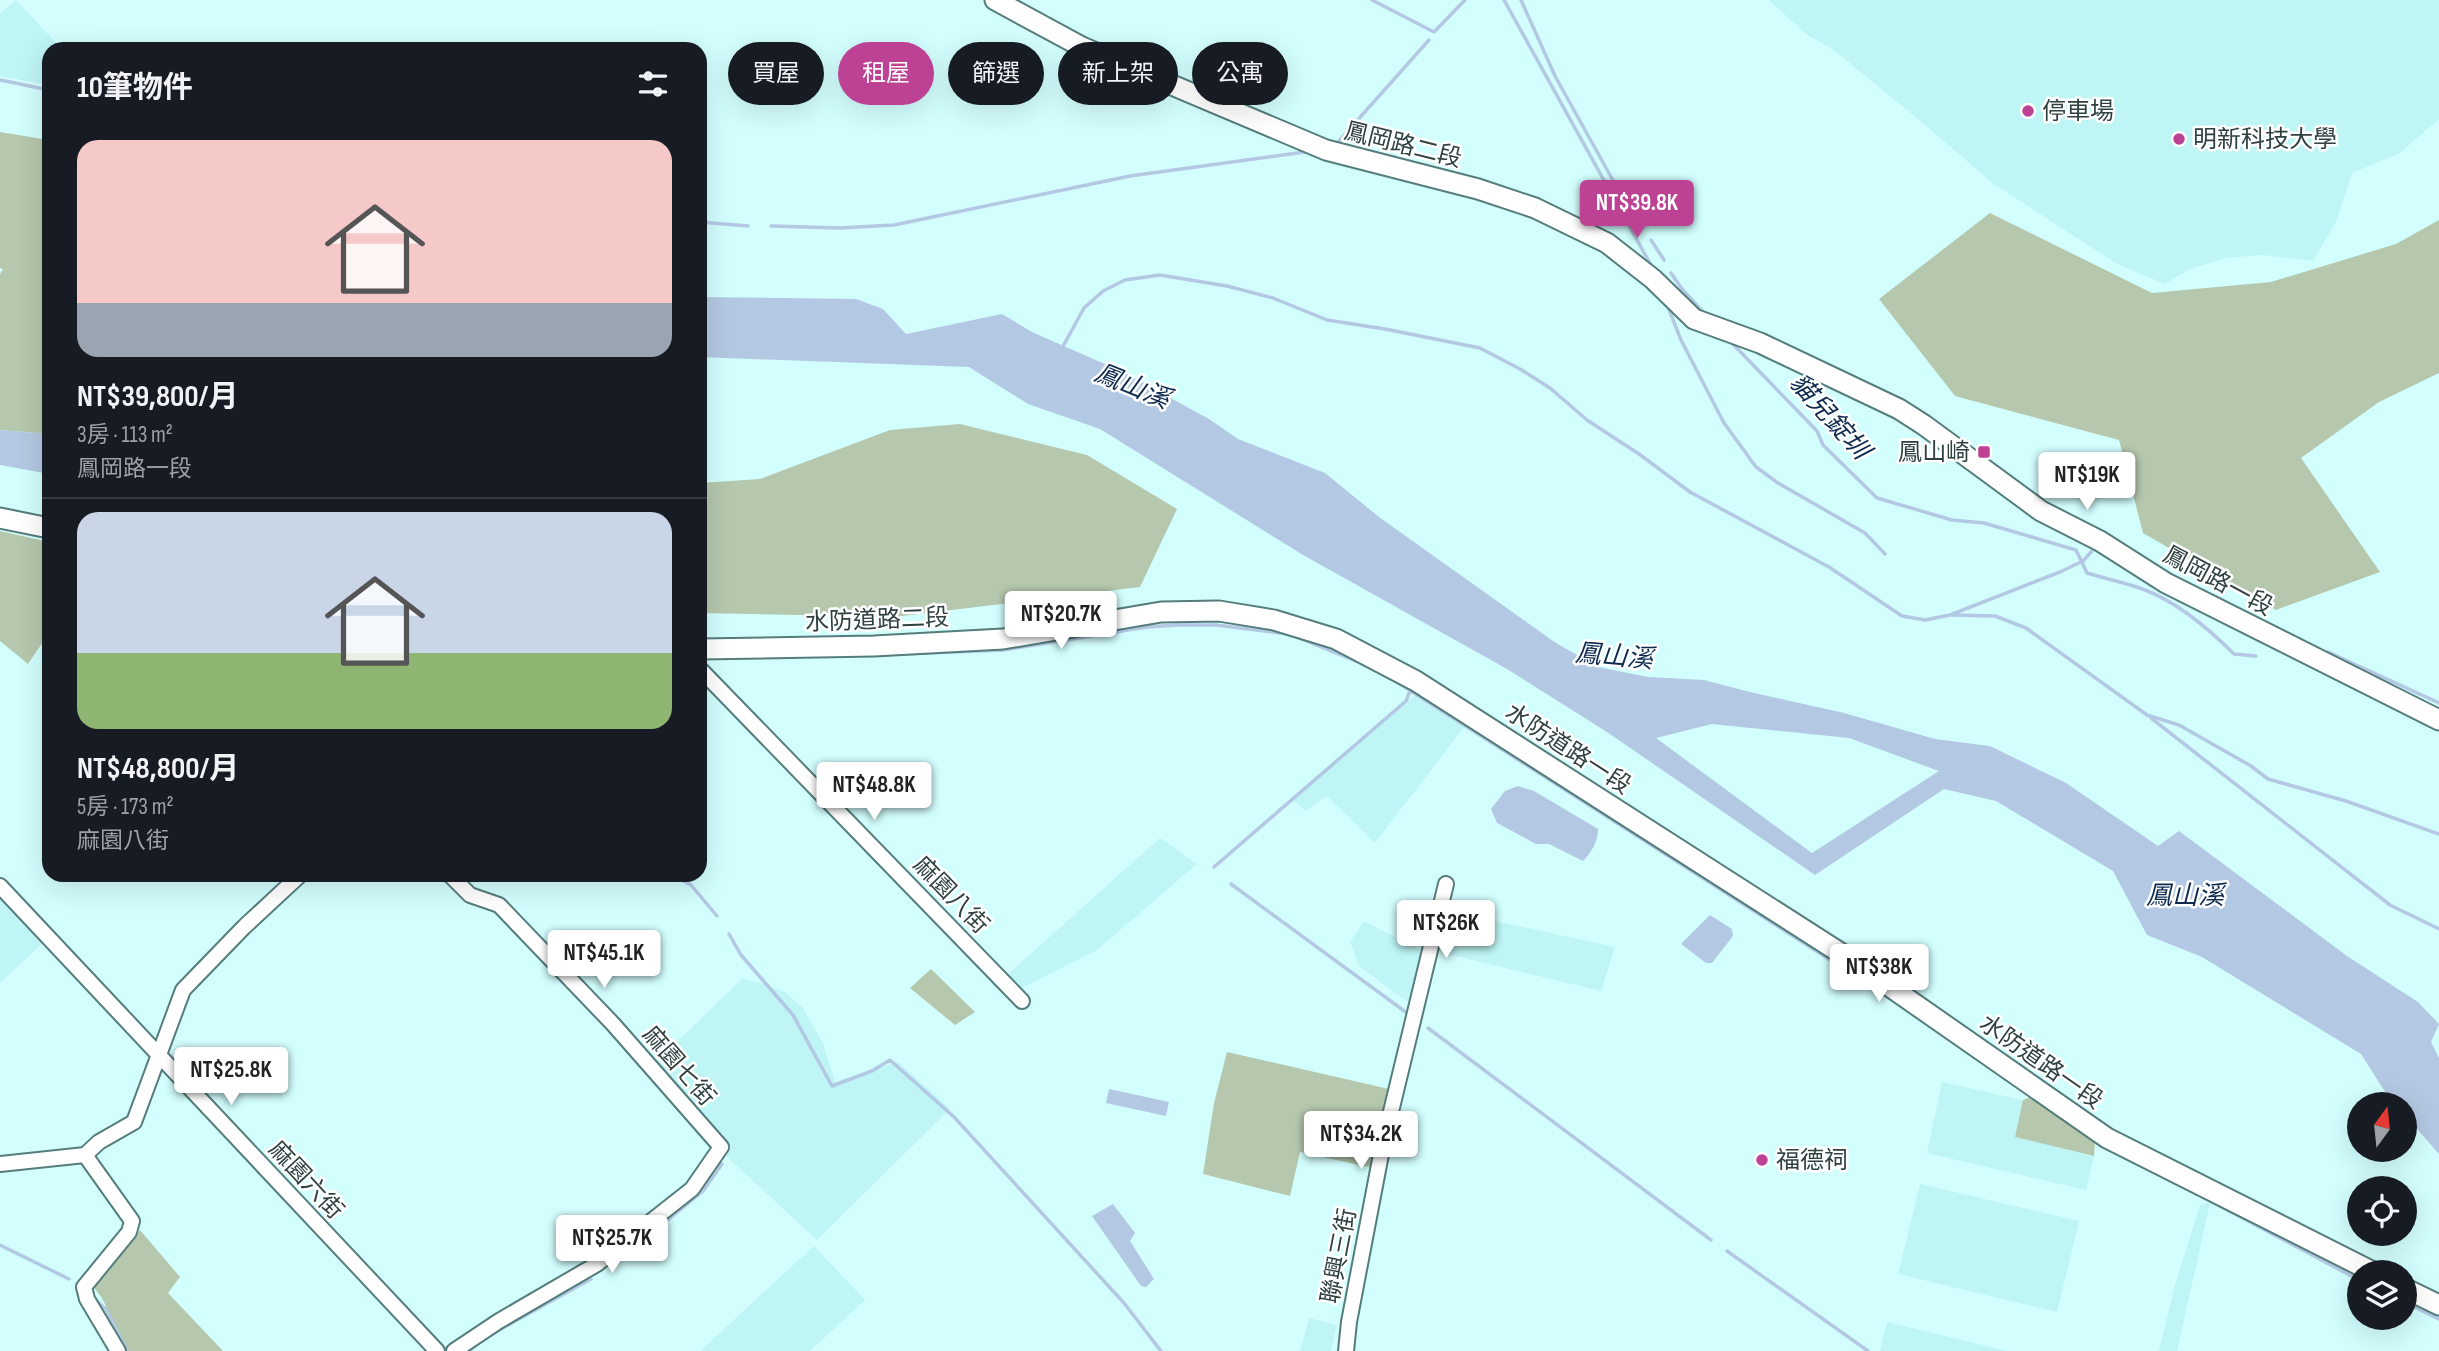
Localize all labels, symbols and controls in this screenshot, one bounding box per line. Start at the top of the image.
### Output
chip: 買屋 [728,42,824,105]
chip: 租屋 [838,42,934,105]
chip: 篩選 [948,42,1044,105]
chip: 新上架 [1058,42,1178,105]
chip: 公寓 [1192,42,1288,105]
icon: filters [634,65,672,103]
text: 10筆物件 [77,70,193,106]
place label: 停車場 [2042,97,2114,126]
marker: 停車場 [2020,103,2036,119]
street label: 鳳岡路二段 [1341,116,1465,174]
place label: 明新科技大學 [2193,125,2337,154]
marker: 明新科技大學 [2171,131,2187,147]
pin: NT$39.8K [1565,180,1709,240]
icon: home [312,186,438,312]
text: NT$39.8K [1596,189,1678,217]
water label: 鳳山溪 [1090,358,1178,417]
water label: 貓兒錠圳 [1783,368,1878,469]
text: NT$39,800/月 [77,379,238,415]
text: 3房 · 113 m² [77,421,173,449]
place label: 鳳山崎 [1898,438,1970,467]
marker: 鳳山崎 [1976,444,1992,460]
pin: NT$19K [2030,452,2144,512]
text: 鳳岡路一段 [77,455,192,483]
text: NT$19K [2054,461,2120,489]
street label: 鳳岡路一段 [2158,540,2278,622]
icon: home [312,558,438,684]
pin: NT$20.7K [989,592,1133,651]
text: NT$20.7K [1021,600,1101,628]
street label: 水防道路二段 [805,603,949,637]
water label: 鳳山溪 [1574,638,1658,676]
street label: 水防道路一段 [1500,698,1636,800]
text: NT$48,800/月 [77,751,239,787]
pin: NT$48.8K [802,762,946,822]
text: NT$48.8K [833,771,915,799]
text: 5房 · 173 m² [77,793,174,821]
text: 麻園八街 [77,827,169,855]
street label: 麻園八街 [907,850,995,940]
water label: 鳳山溪 [2146,881,2228,912]
pin: NT$26K [1389,900,1503,960]
text: NT$26K [1413,909,1479,937]
pin: NT$45.1K [532,930,676,990]
text: NT$45.1K [564,939,644,967]
pin: NT$38K [1822,944,1936,1004]
text: NT$38K [1846,953,1912,981]
street label: 水防道路一段 [1974,1009,2108,1115]
street label: 麻園七街 [637,1020,721,1112]
pin: NT$25.8K [159,1048,303,1107]
text: NT$25.8K [190,1056,272,1084]
north arrow [2347,1092,2417,1162]
map controls [2347,1092,2417,1330]
pin: NT$34.2K [1289,1112,1433,1171]
text: NT$34.2K [1320,1120,1402,1148]
street label: 麻園六街 [263,1135,349,1225]
place label: 福德祠 [1776,1146,1848,1175]
marker: 福德祠 [1754,1152,1770,1168]
button: locate [2347,1176,2417,1246]
street label: 聯興三街 [1316,1206,1362,1306]
pin: NT$25.7K [540,1216,684,1275]
text: NT$25.7K [572,1224,652,1252]
button: layers [2347,1260,2417,1330]

